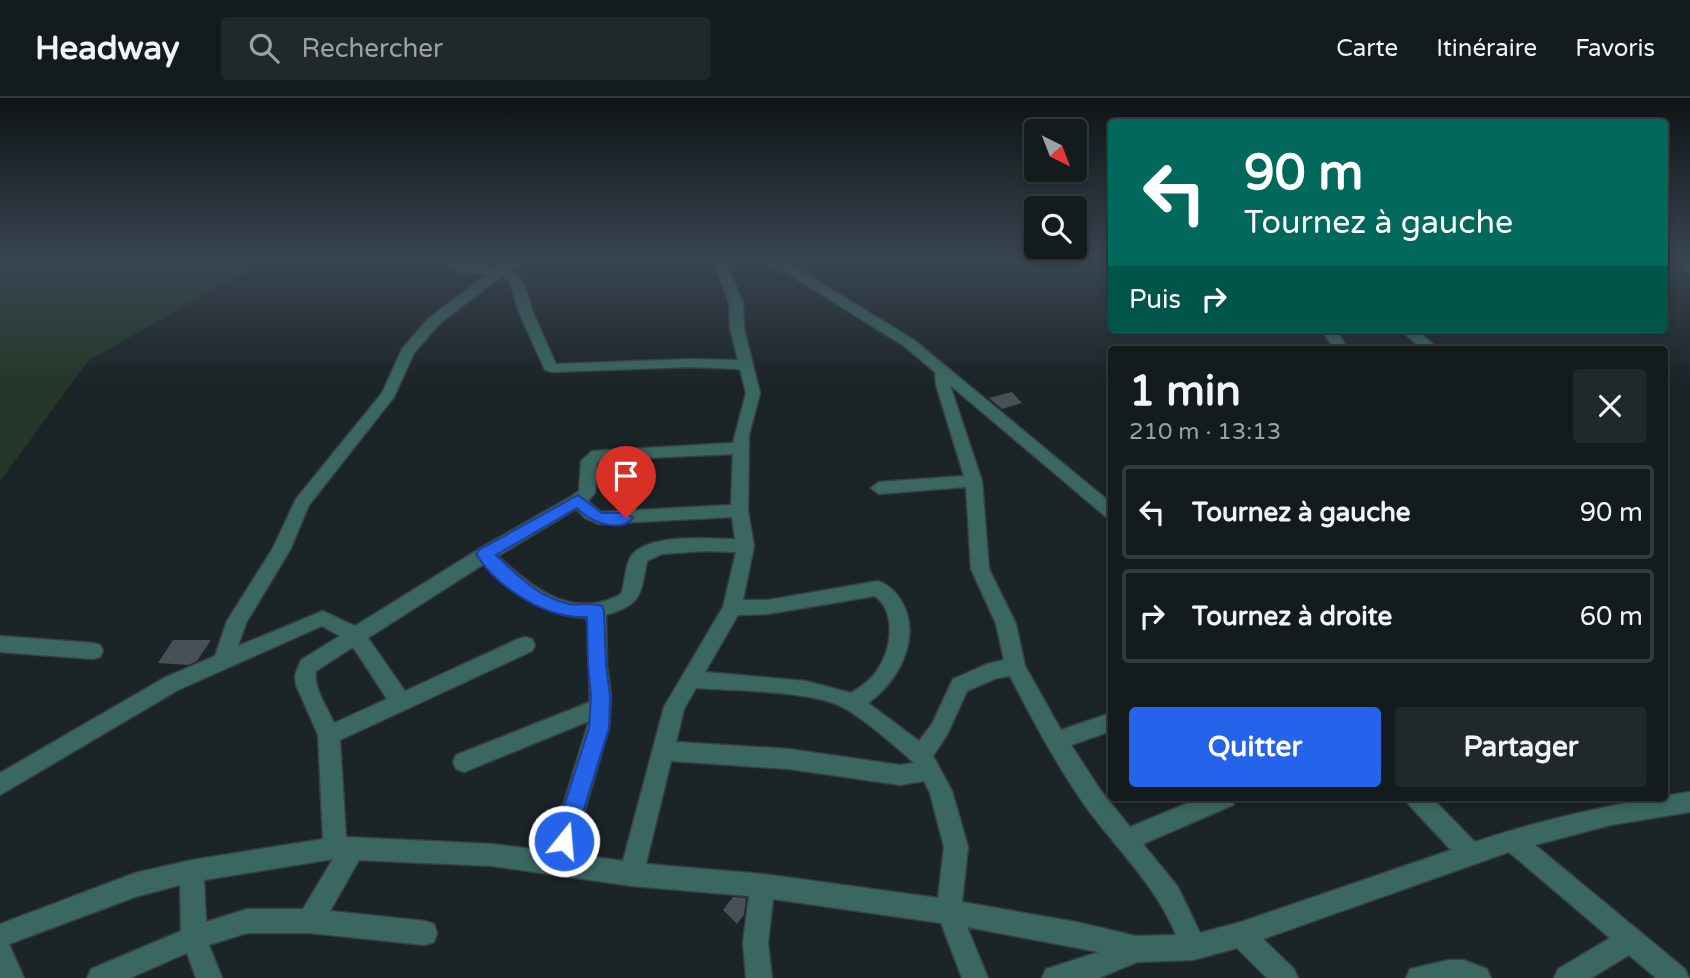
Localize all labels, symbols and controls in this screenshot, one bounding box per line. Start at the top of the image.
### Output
search box [221,17,711,80]
text: Headway [35,29,179,68]
icon: search [245,29,283,67]
text: Rechercher [301,33,443,64]
text: Carte [1336,34,1398,63]
text: Itinéraire [1436,34,1537,63]
text: Favoris [1575,34,1655,63]
north arrow [1024,119,1087,182]
map controls [1024,119,1087,259]
text: 90 m [1244,144,1363,203]
icon: left [1129,147,1220,238]
button: search [1024,196,1087,259]
text: Tournez à gauche [1244,204,1513,242]
icon: right [1195,280,1233,318]
text: Puis [1129,284,1181,315]
text: 1 min [1129,366,1241,417]
button: close [1573,369,1647,443]
text: 210 m · 13:13 [1129,418,1281,446]
pin [596,446,656,518]
icon: arrive [607,457,645,495]
icon: left [1133,493,1171,531]
text: Tournez à gauche [1192,497,1411,528]
text: 90 m [1580,497,1643,528]
icon: right [1133,597,1171,635]
text: Tournez à droite [1192,601,1392,632]
text: 60 m [1580,601,1643,632]
button: Quitter [1129,707,1381,787]
button: Partager [1395,707,1647,787]
position arrow [527,804,601,878]

